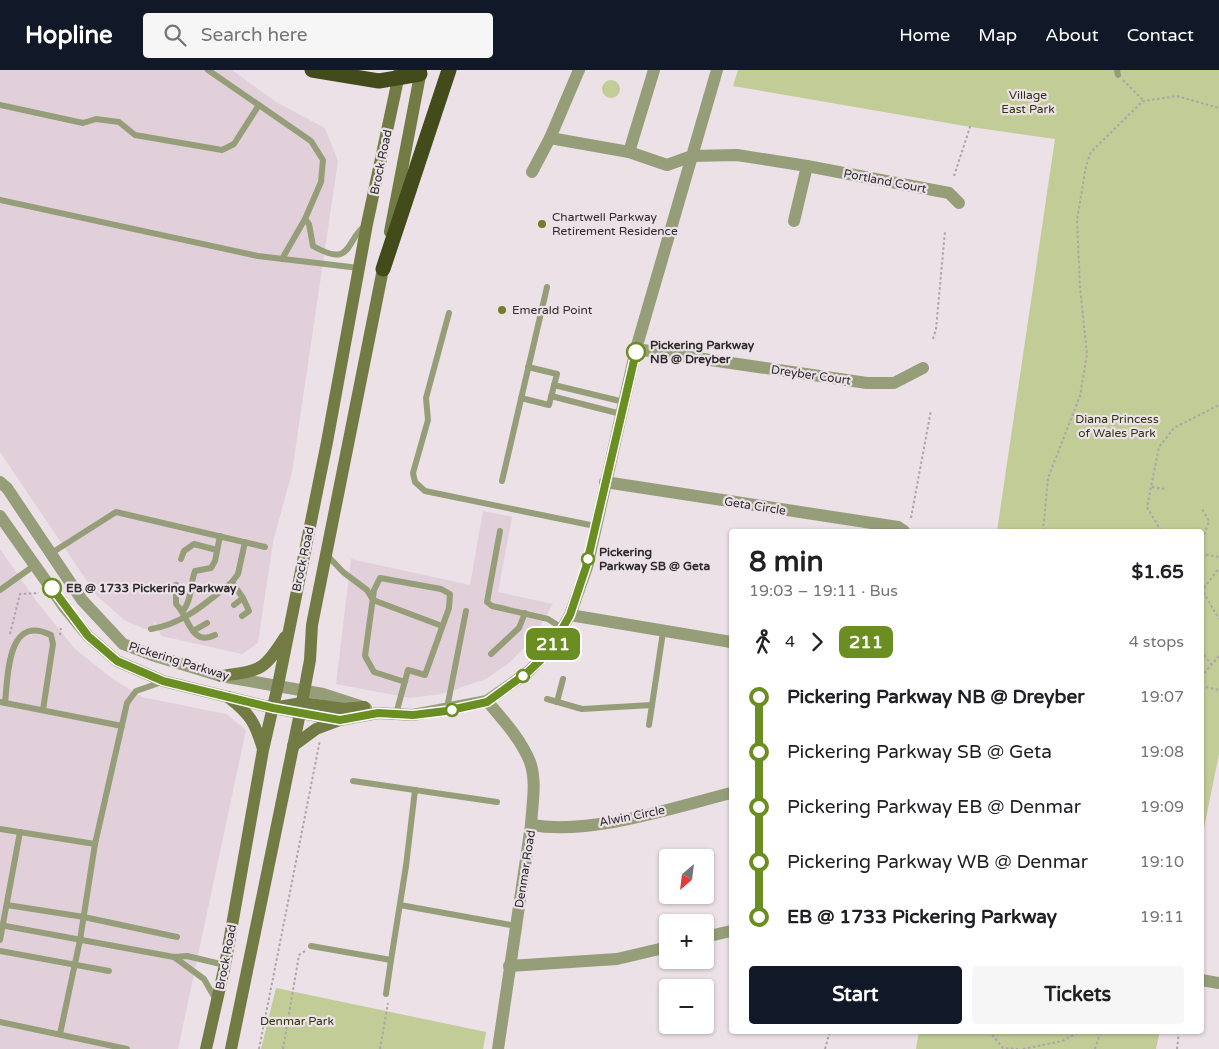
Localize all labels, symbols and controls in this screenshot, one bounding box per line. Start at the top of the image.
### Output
search box [143,13,493,58]
text: Hopline [25,21,113,50]
icon: search [161,21,189,49]
text: Search here [201,24,308,46]
text: Home [899,24,950,46]
text: Map [978,24,1017,46]
text: About [1045,24,1099,46]
text: Contact [1127,24,1194,46]
park label: Village East Park [1001,88,1055,116]
street label: Brock Road [367,128,395,196]
street label: Portland Court [842,166,928,196]
place label: Chartwell Parkway Retirement Residence [552,210,678,238]
marker: Chartwell Parkway Retirement Residence [536,218,548,230]
place label: Emerald Point [512,303,593,317]
marker: Emerald Point [496,304,508,316]
place label: Pickering Parkway NB @ Dreyber [650,338,755,367]
marker: Pickering Parkway NB @ Dreyber [626,342,646,362]
street label: Dreyber Court [770,362,852,388]
park label: Diana Princess of Wales Park [1075,412,1159,440]
street label: Geta Circle [723,494,787,518]
street label: Brock Road [289,525,317,593]
place label: Pickering Parkway SB @ Geta [599,545,710,574]
text: 8 min [749,545,824,579]
marker: Pickering Parkway SB @ Geta [581,552,595,566]
text: $1.65 [1132,561,1184,583]
marker: EB @ 1733 Pickering Parkway [42,578,62,598]
place label: EB @ 1733 Pickering Parkway [66,581,237,596]
text: 19:03 – 19:11 · Bus [749,581,898,601]
line badge: 211 [524,628,582,660]
icon: walk [749,628,777,656]
icon: forward [803,628,831,656]
text: 211 [849,631,883,653]
text: 4 [785,632,795,652]
text: 4 stops [1129,632,1184,652]
text: 211 [536,633,570,655]
street label: Pickering Parkway [127,639,231,683]
unlabelled marker [516,669,530,683]
text: Pickering Parkway NB @ Dreyber [787,686,1084,708]
text: 19:07 [1140,687,1184,707]
unlabelled marker [445,703,459,717]
text: Pickering Parkway SB @ Geta [787,741,1052,763]
text: 19:08 [1140,742,1184,762]
text: Pickering Parkway EB @ Denmar [787,796,1081,818]
text: 19:09 [1140,797,1184,817]
street label: Alwin Circle [598,803,666,829]
street label: Denmar Road [512,829,538,909]
north arrow [659,849,714,904]
map controls [659,849,714,1034]
text: Pickering Parkway WB @ Denmar [787,851,1088,873]
text: 19:10 [1140,852,1184,872]
text: EB @ 1733 Pickering Parkway [787,906,1057,928]
text: 19:11 [1140,907,1184,927]
button: + [659,914,714,969]
street label: Brock Road [213,923,239,991]
button: Start [749,966,962,1024]
button: Tickets [972,966,1184,1024]
button: − [659,979,714,1034]
park label: Denmar Park [260,1014,334,1028]

